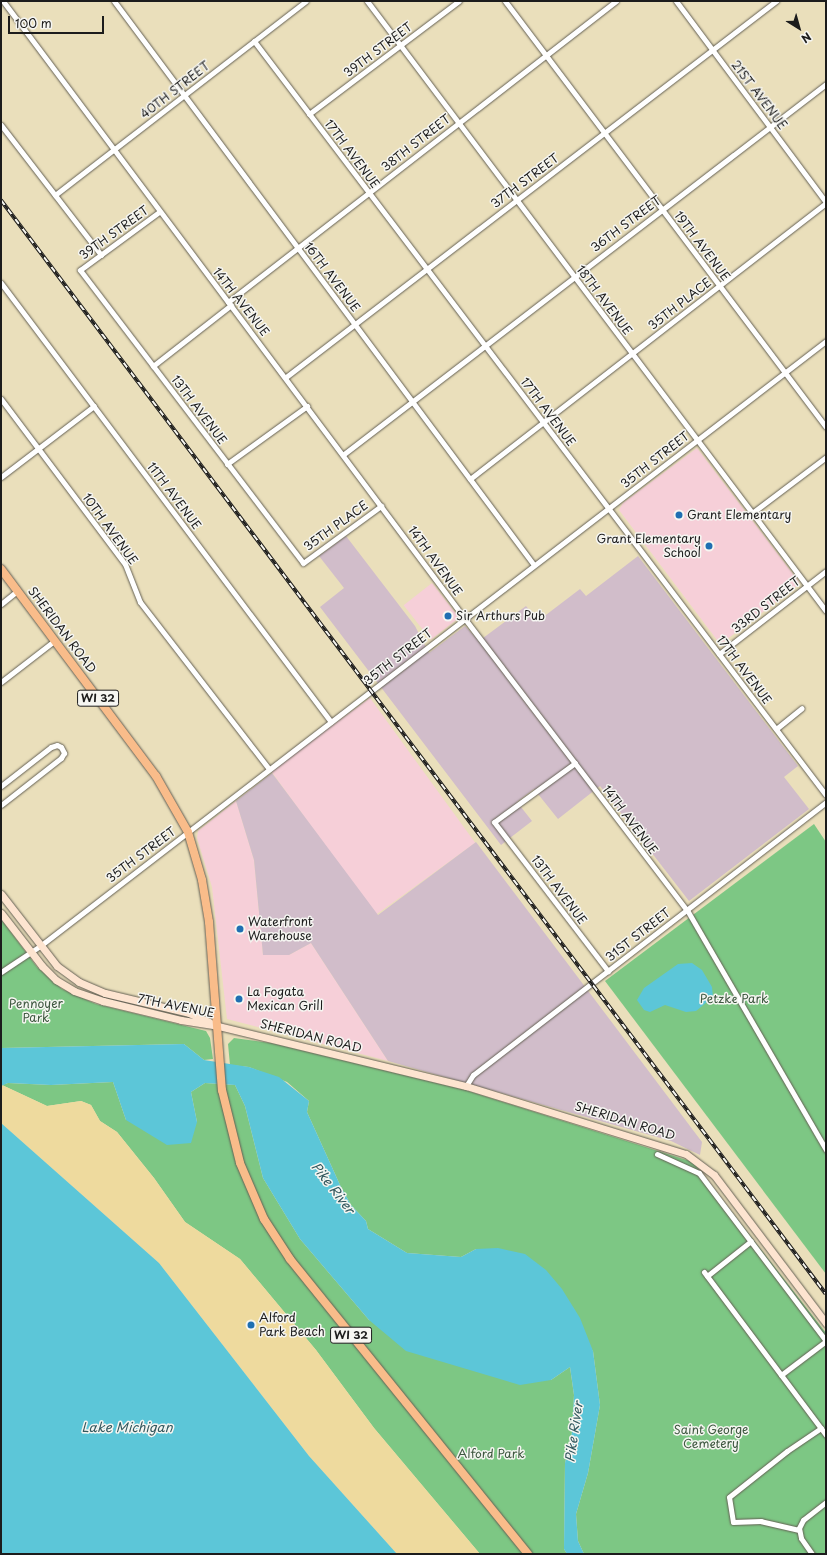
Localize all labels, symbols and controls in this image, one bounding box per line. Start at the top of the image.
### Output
scale bar [10,8,106,34]
north arrow [779,8,819,48]
text: 100 m [15,14,52,32]
street label: 39TH STREET [340,19,416,81]
text: N [798,29,815,47]
street label: 40TH STREET [137,58,213,122]
street label: 21ST AVENUE [728,58,790,132]
street label: 38TH STREET [379,112,453,174]
street label: 17TH AVENUE [321,117,383,191]
street label: 37TH STREET [487,150,563,212]
street label: 36TH STREET [588,193,664,255]
street label: 39TH STREET [76,203,152,263]
street label: 19TH AVENUE [671,209,733,283]
street label: 16TH AVENUE [301,239,363,315]
street label: 18TH AVENUE [573,262,635,338]
street label: 14TH AVENUE [210,265,272,339]
street label: 35TH PLACE [646,275,714,333]
street label: 13TH AVENUE [168,372,230,448]
street label: 17TH AVENUE [517,375,579,449]
street label: 35TH STREET [617,428,693,492]
street label: 11TH AVENUE [144,459,204,533]
street label: 10TH AVENUE [79,491,141,567]
street label: 35TH PLACE [301,498,371,554]
place label: Grant Elementary [687,508,792,522]
marker: Grant Elementary [674,510,684,520]
street label: 14TH AVENUE [405,523,465,599]
place label: Grant Elementary School [596,532,701,560]
marker: Grant Elementary School [704,541,714,551]
street label: 33RD STREET [728,573,804,637]
street label: SHERIDAN ROAD [25,584,99,676]
place label: Sir Arthurs Pub [456,609,546,623]
marker: Sir Arthurs Pub [443,611,453,621]
street label: 35TH STREET [360,625,436,689]
street label: 17TH AVENUE [713,633,775,707]
road number: WI 32 [77,689,119,707]
street label: 14TH AVENUE [599,782,661,858]
street label: 35TH STREET [103,824,179,886]
street label: 13TH AVENUE [528,852,590,928]
street label: 31ST STREET [602,905,674,965]
place label: Waterfront Warehouse [248,915,313,943]
marker: Waterfront Warehouse [235,924,245,934]
place label: La Fogata Mexican Grill [247,985,323,1013]
street label: 7TH AVENUE [136,991,216,1021]
park label: Petzke Park [700,992,768,1006]
marker: La Fogata Mexican Grill [234,994,244,1004]
park label: Pennoyer Park [9,997,63,1025]
street label: SHERIDAN ROAD [259,1016,363,1056]
street label: SHERIDAN ROAD [573,1099,677,1143]
water label: Pike River [308,1159,358,1217]
place label: Alford Park Beach [259,1311,325,1339]
marker: Alford Park Beach [246,1320,256,1330]
road number: WI 32 [330,1326,372,1344]
water label: Pike River [562,1400,586,1464]
water label: Lake Michigan [82,1419,172,1435]
park label: Saint George Cemetery [673,1423,749,1451]
park label: Alford Park [457,1447,525,1461]

